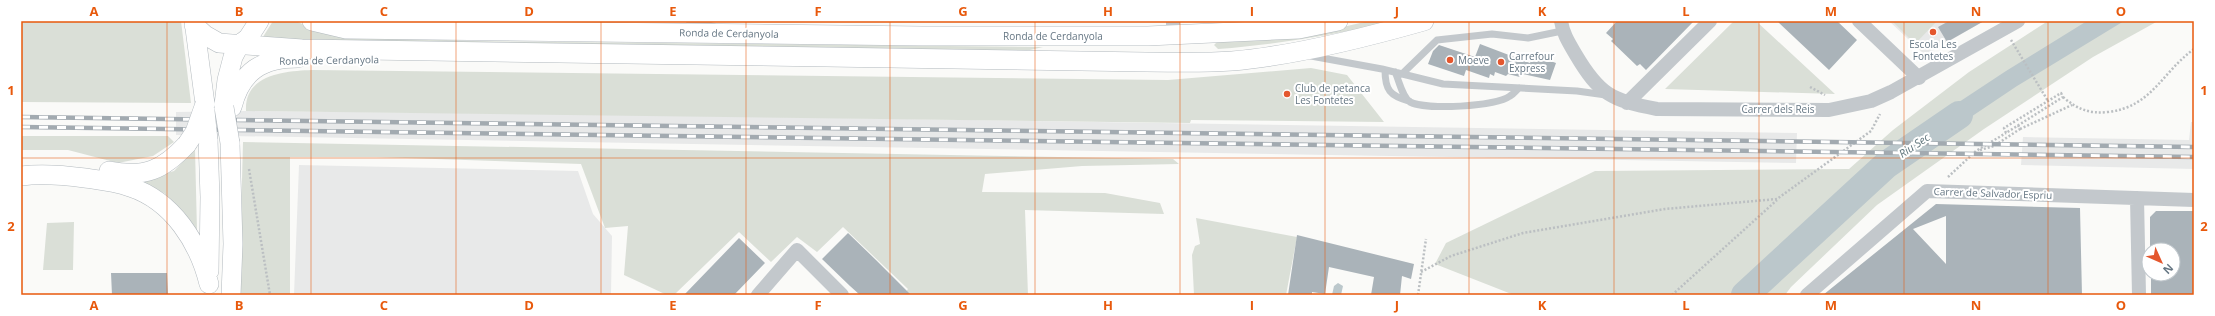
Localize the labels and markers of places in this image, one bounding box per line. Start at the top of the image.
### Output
marker: Escola Les Fontetes [1928,27,1938,37]
place label: Escola Les Fontetes [1909,37,1957,63]
place label: Carrefour Express [1509,49,1554,75]
place label: Moeve [1458,53,1490,67]
marker: Moeve [1445,55,1455,65]
marker: Carrefour Express [1496,57,1506,67]
place label: Club de petanca Les Fontetes [1295,81,1370,107]
marker: Club de petanca Les Fontetes [1282,89,1292,99]

